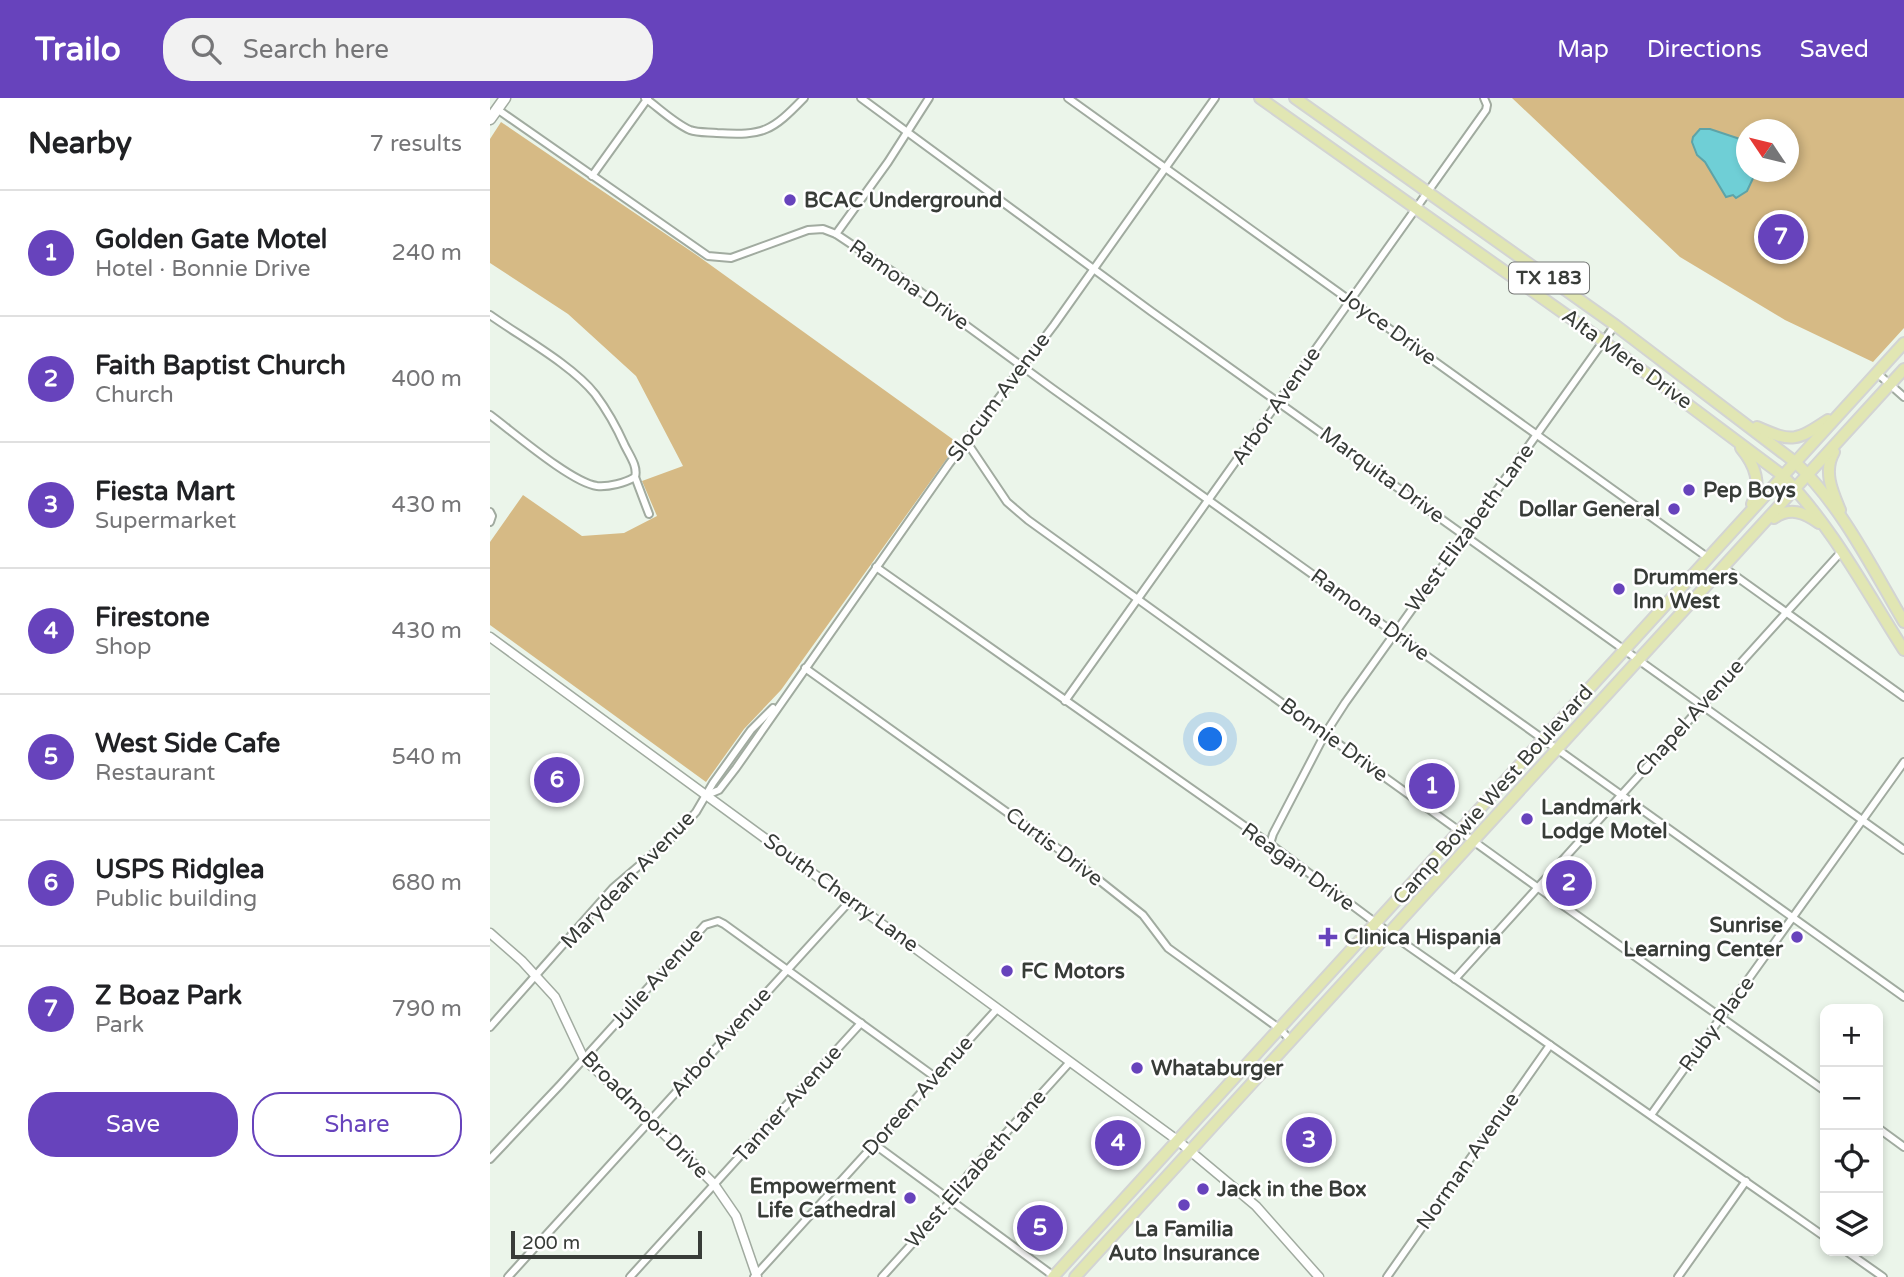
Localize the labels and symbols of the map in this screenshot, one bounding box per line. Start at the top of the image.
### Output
north arrow [1736,119,1799,182]
place label: BCAC Underground [804,188,1002,213]
marker: BCAC Underground [782,192,798,208]
pin: 7 [1758,211,1804,263]
street label: Ramona Drive [844,234,974,336]
road number: TX 183 [1509,262,1589,294]
street label: Joyce Drive [1335,283,1441,371]
street label: Alta Mere Drive [1557,303,1697,415]
street label: Slocum Avenue [942,328,1056,466]
street label: Arbor Avenue [1226,342,1326,470]
street label: Marquita Drive [1315,421,1449,529]
street label: West Elizabeth Lane [1401,439,1539,617]
place label: Pep Boys [1703,478,1796,503]
marker: Pep Boys [1681,482,1697,498]
place label: Dollar General [1519,497,1660,522]
marker: Dollar General [1666,501,1682,517]
street label: Ramona Drive [1306,564,1434,666]
place label: Drummers Inn West [1633,565,1738,614]
marker: Drummers Inn West [1611,581,1627,597]
street label: Chapel Avenue [1630,654,1750,782]
street label: Camp Bowie West Boulevard [1388,680,1598,910]
street label: Bonnie Drive [1275,693,1393,788]
your location [1193,722,1227,756]
pin: 6 [534,754,580,806]
pin: 1 [1409,760,1455,812]
place label: Landmark Lodge Motel [1541,795,1667,844]
street label: Curtis Drive [1000,802,1108,892]
street label: Marydean Avenue [556,806,700,954]
marker: Landmark Lodge Motel [1519,811,1535,827]
street label: Reagan Drive [1237,818,1360,916]
street label: South Cherry Lane [759,828,923,958]
pin: 2 [1546,857,1592,909]
place label: Sunrise Learning Center [1623,913,1784,962]
street label: Julie Avenue [606,923,708,1033]
place label: Clinica Hispania [1344,925,1501,950]
marker: Clinica Hispania [1318,927,1338,947]
marker: Sunrise Learning Center [1789,929,1805,945]
place label: FC Motors [1021,959,1125,984]
marker: FC Motors [999,963,1015,979]
street label: Ruby Place [1674,971,1760,1076]
street label: Arbor Avenue [665,982,777,1102]
street label: Doreen Avenue [858,1031,979,1161]
street label: Tanner Avenue [729,1040,847,1168]
street label: Broadmoor Drive [576,1046,714,1184]
place label: Whataburger [1151,1056,1284,1081]
marker: Whataburger [1129,1060,1145,1076]
street label: West Elizabeth Lane [900,1085,1052,1253]
street label: Norman Avenue [1411,1087,1525,1234]
pin: 3 [1286,1114,1332,1166]
pin: 4 [1095,1117,1141,1169]
place label: Empowerment Life Cathedral [749,1174,896,1223]
place label: Jack in the Box [1216,1177,1367,1202]
marker: Jack in the Box [1195,1181,1211,1197]
marker: Empowerment Life Cathedral [902,1190,918,1206]
marker: La Familia Auto Insurance [1176,1197,1192,1213]
pin: 5 [1017,1202,1063,1254]
place label: La Familia Auto Insurance [1108,1217,1260,1266]
scale bar [511,1228,702,1260]

